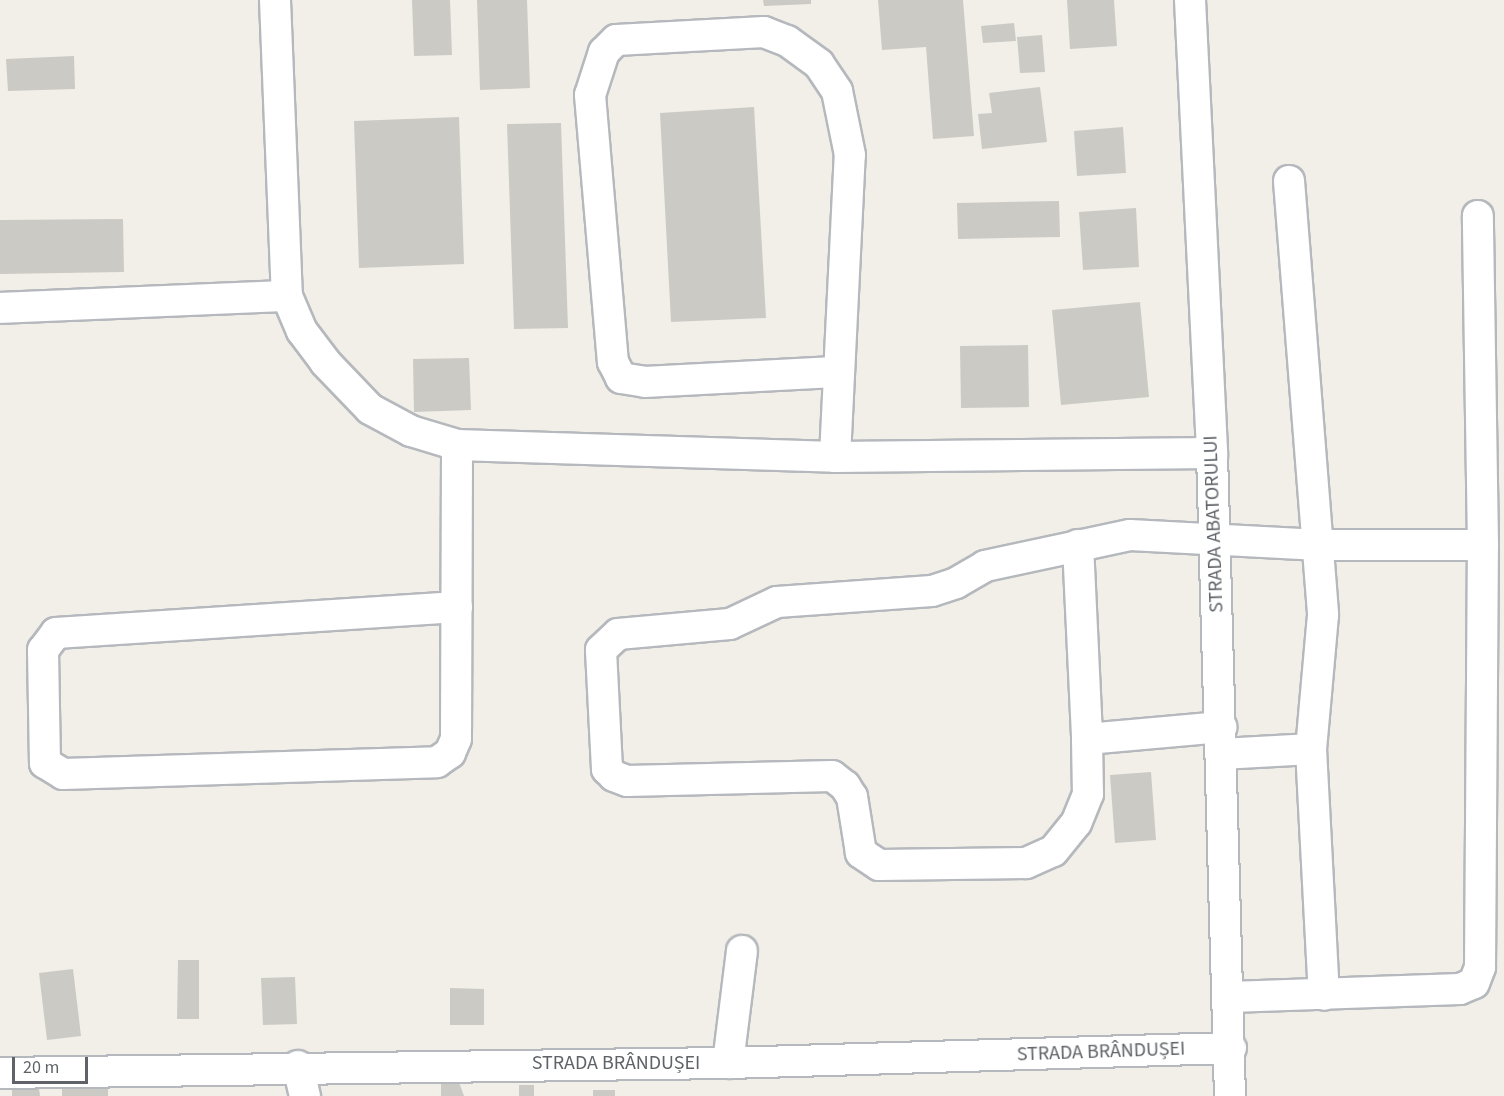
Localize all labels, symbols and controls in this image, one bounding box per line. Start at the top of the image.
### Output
street label: STRADA ABATORULUI [1199,435,1229,613]
street label: STRADA BRÂNDUȘEI [1016,1037,1186,1067]
scale bar [15,1045,92,1083]
street label: STRADA BRÂNDUȘEI [532,1051,700,1075]
text: 20 m [23,1055,59,1080]

